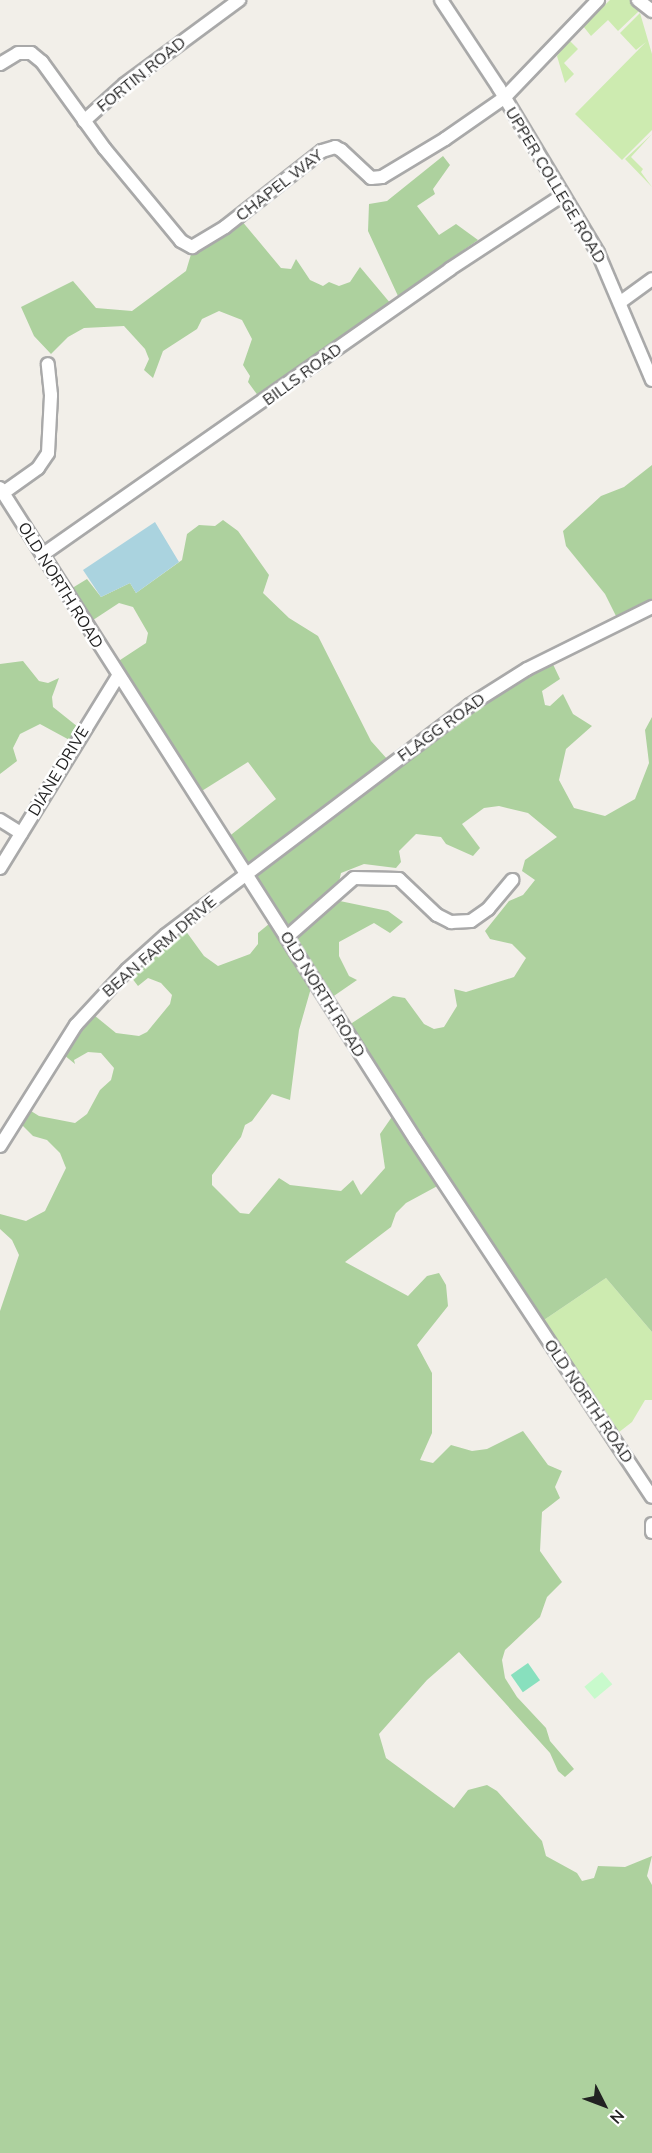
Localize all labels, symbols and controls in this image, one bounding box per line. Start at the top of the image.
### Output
street label: FORTIN ROAD [93,32,189,116]
street label: UPPER COLLEGE ROAD [502,103,610,267]
street label: CHAPEL WAY [232,145,326,225]
street label: BILLS ROAD [259,339,345,409]
street label: OLD NORTH ROAD [14,518,108,652]
street label: FLAGG ROAD [394,689,488,765]
street label: DIANE DRIVE [24,723,92,819]
street label: BEAN FARM DRIVE [98,891,220,1001]
street label: OLD NORTH ROAD [276,927,370,1061]
street label: OLD NORTH ROAD [540,1335,638,1467]
north arrow [574,2075,634,2135]
text: N [606,2106,629,2128]

